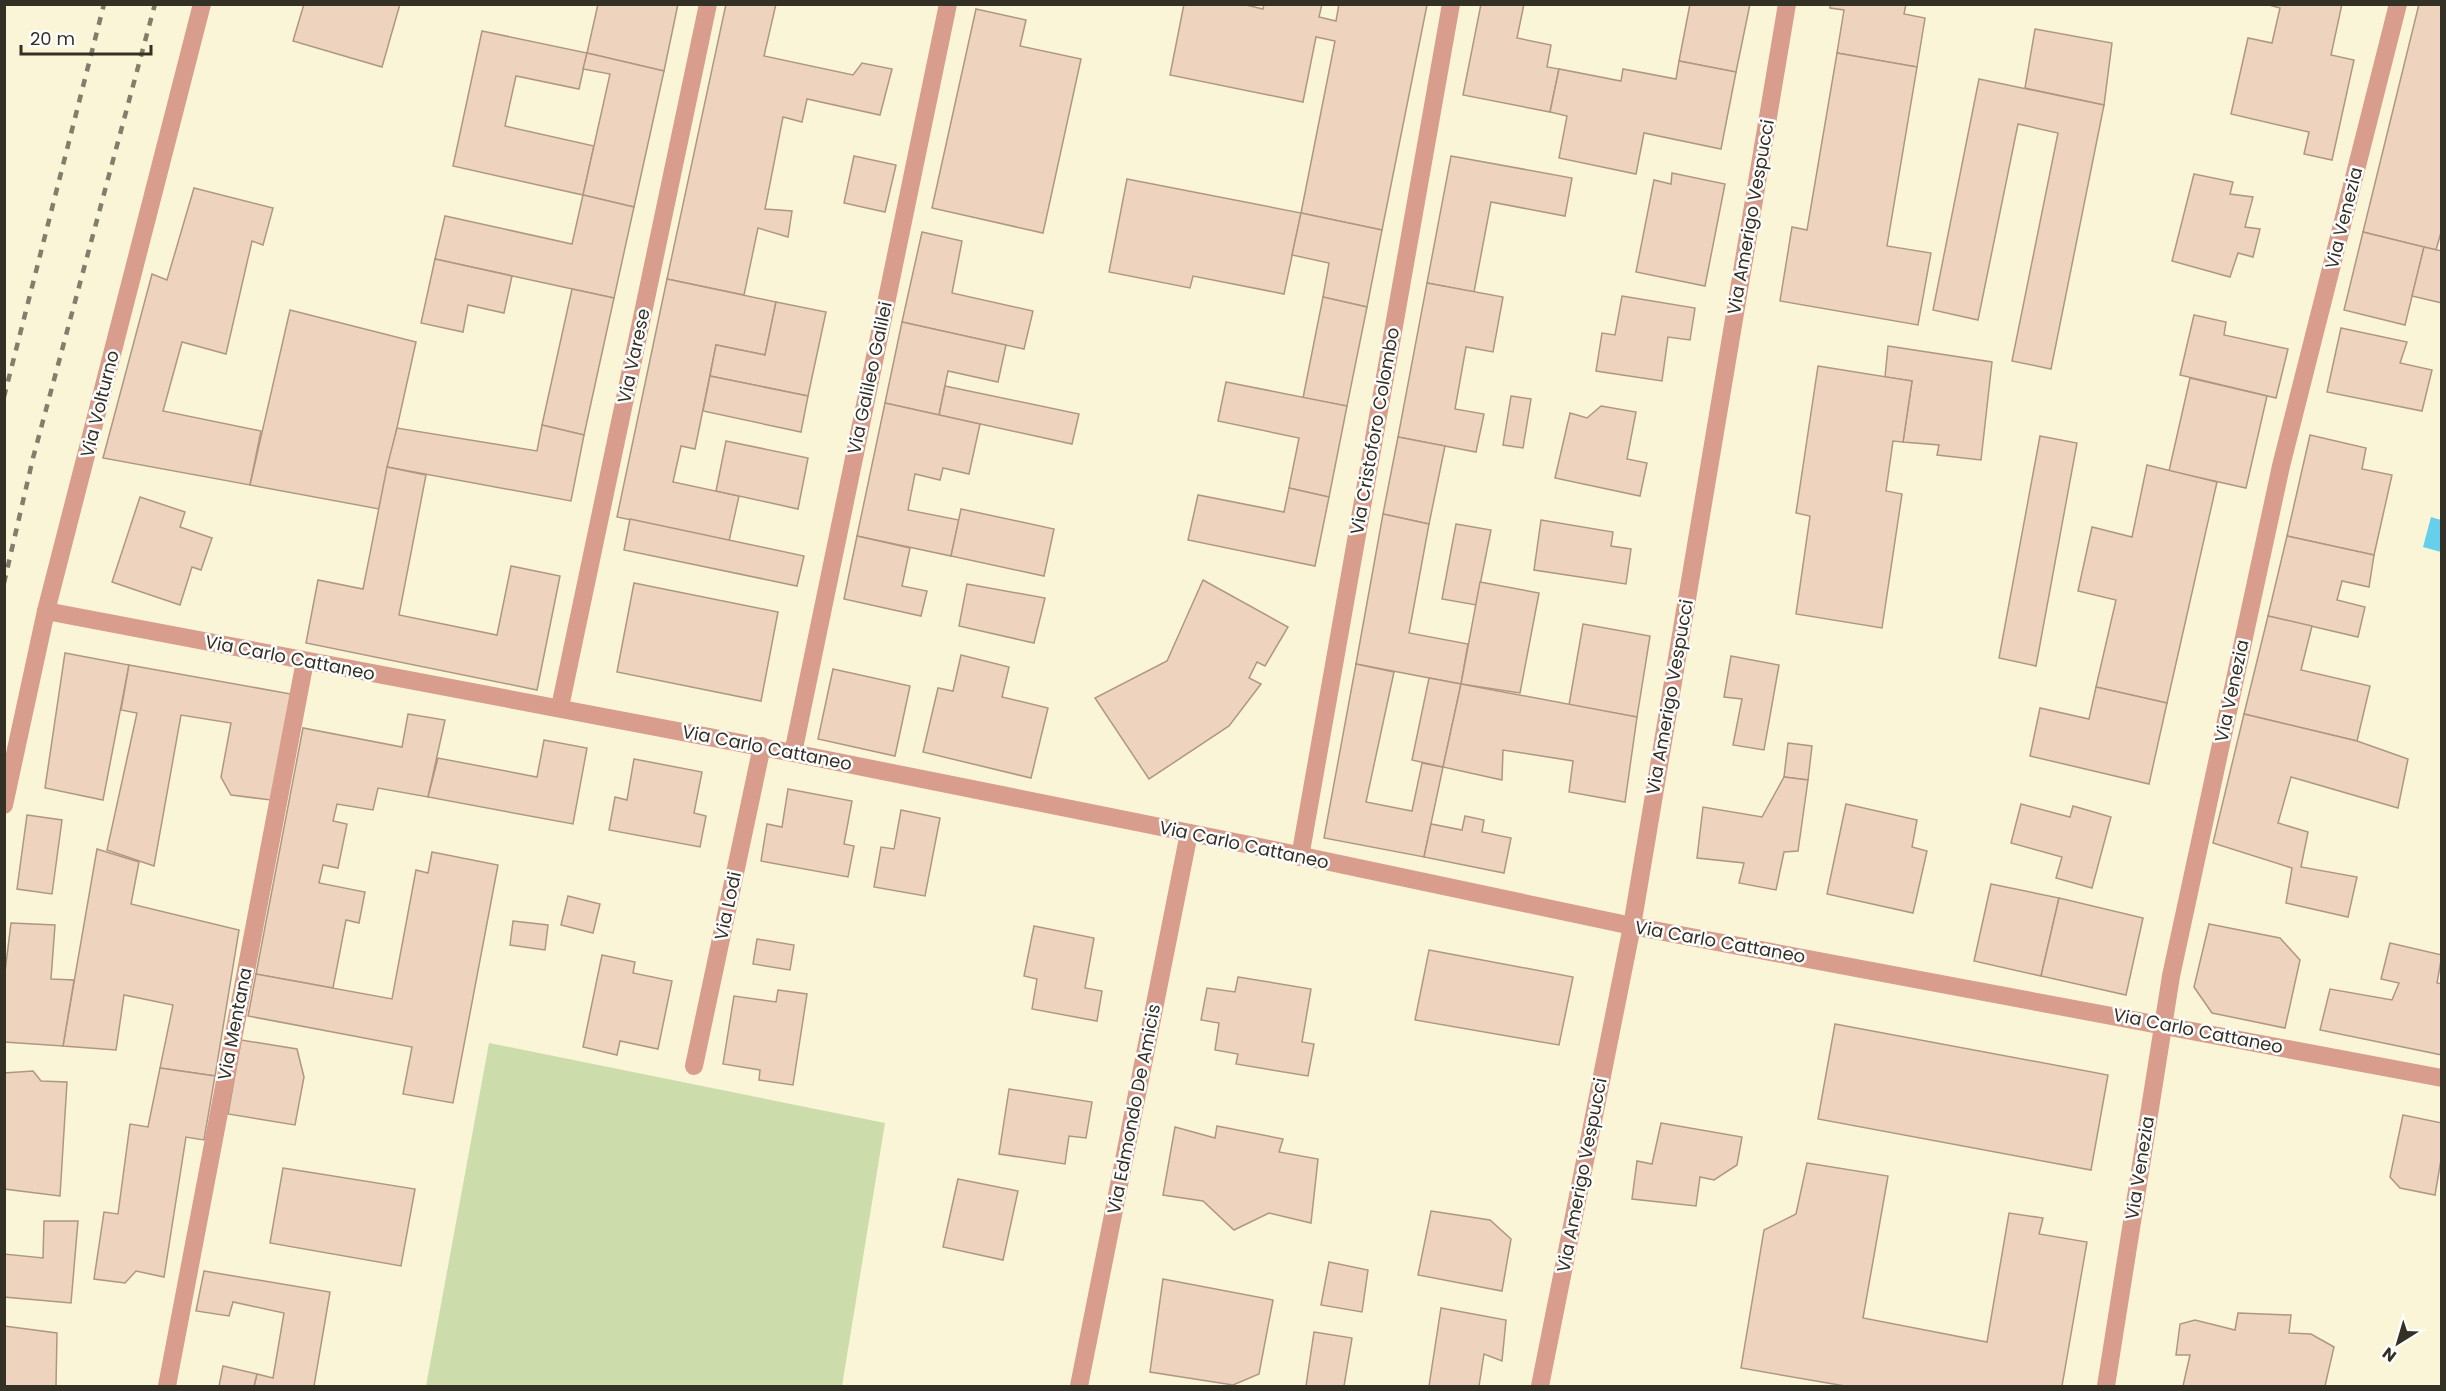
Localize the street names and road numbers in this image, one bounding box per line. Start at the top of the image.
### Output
street label: Via Amerigo Vespucci [1721,117,1780,316]
street label: Via Venezia [2319,164,2368,272]
street label: Via Galileo Galilei [841,299,898,457]
street label: Via Varese [611,306,656,406]
street label: Via Cristoforo Colombo [1344,325,1405,537]
street label: Via Volturno [74,348,125,460]
street label: Via Amerigo Vespucci [1640,597,1699,796]
street label: Via Carlo Cattaneo [203,629,377,686]
street label: Via Venezia [2208,637,2255,745]
street label: Via Carlo Cattaneo [680,719,854,776]
street label: Via Carlo Cattaneo [1157,814,1331,875]
street label: Via Lodi [708,869,747,942]
street label: Via Carlo Cattaneo [1633,914,1807,969]
street label: Via Mentana [211,965,258,1082]
street label: Via Edmondo De Amicis [1101,1002,1166,1216]
street label: Via Carlo Cattaneo [2111,1002,2285,1059]
street label: Via Amerigo Vespucci [1550,1075,1613,1274]
street label: Via Venezia [2119,1114,2160,1221]

